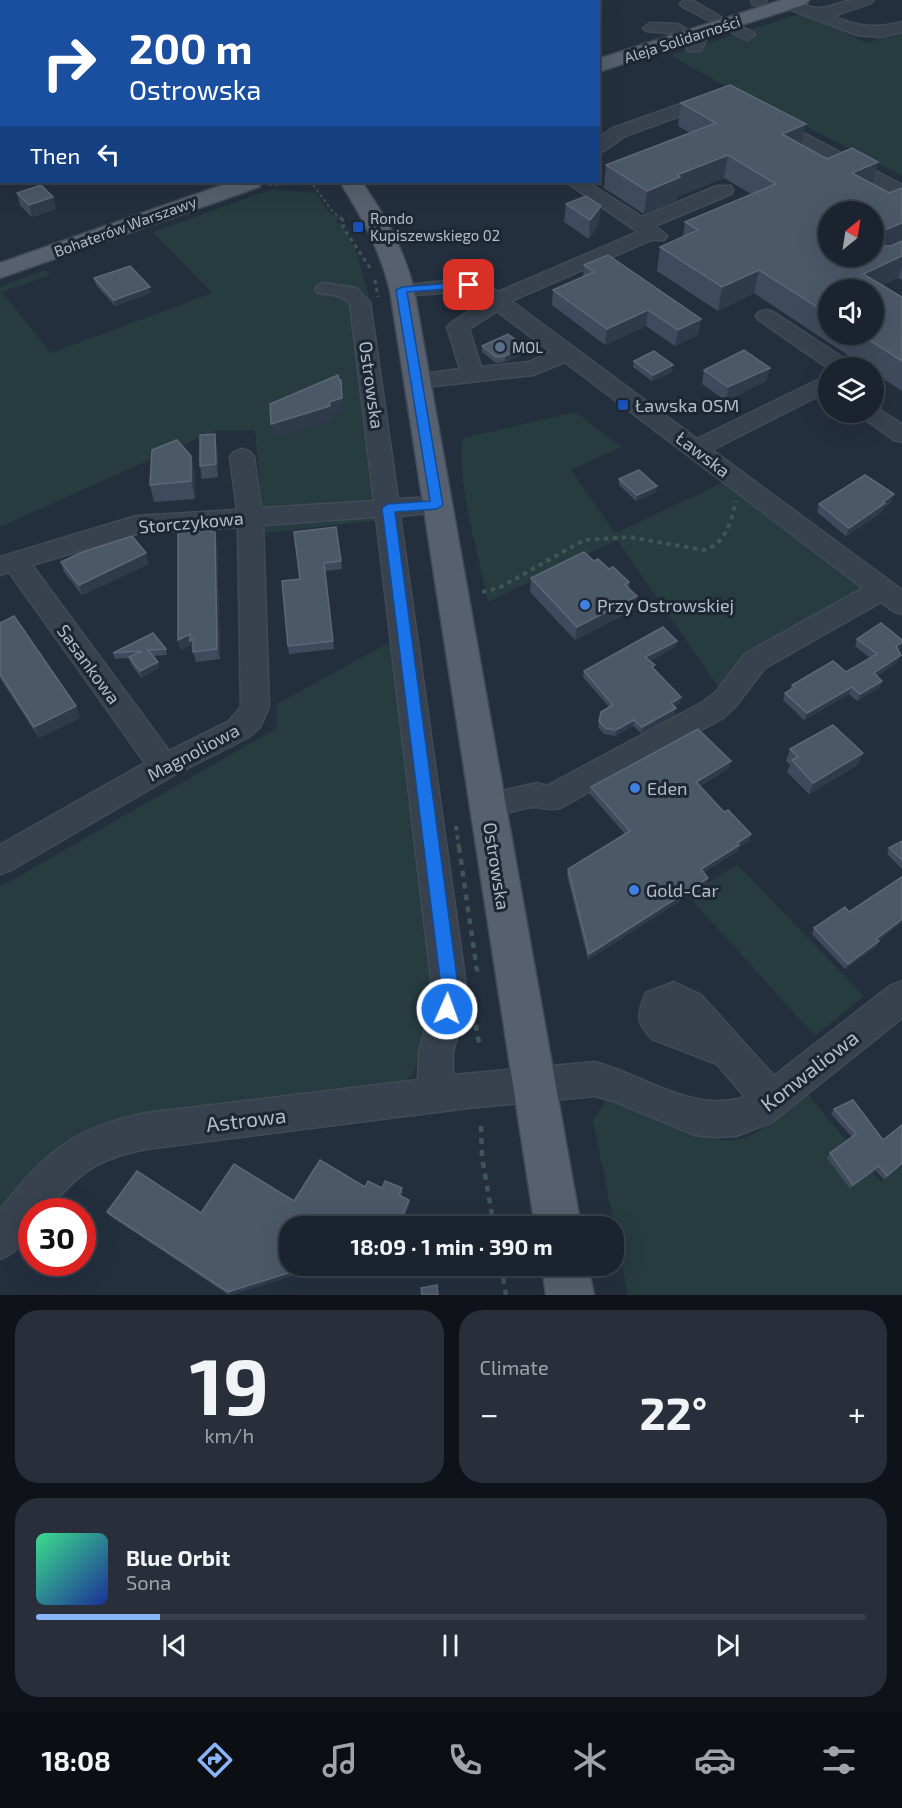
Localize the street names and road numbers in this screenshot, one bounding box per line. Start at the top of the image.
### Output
street label: Aleja Solidarności [622,12,743,67]
street label: Bohaterów Warszawy [51,192,199,260]
street label: Ostrowska [355,340,389,430]
street label: Ławska [672,426,734,482]
street label: Storczykowa [138,506,244,538]
street label: Sasankowa [53,620,125,708]
street label: Magnoliowa [143,719,243,785]
street label: Ostrowska [479,821,515,911]
street label: Konwaliowa [755,1024,863,1116]
street label: Astrowa [205,1102,287,1136]

